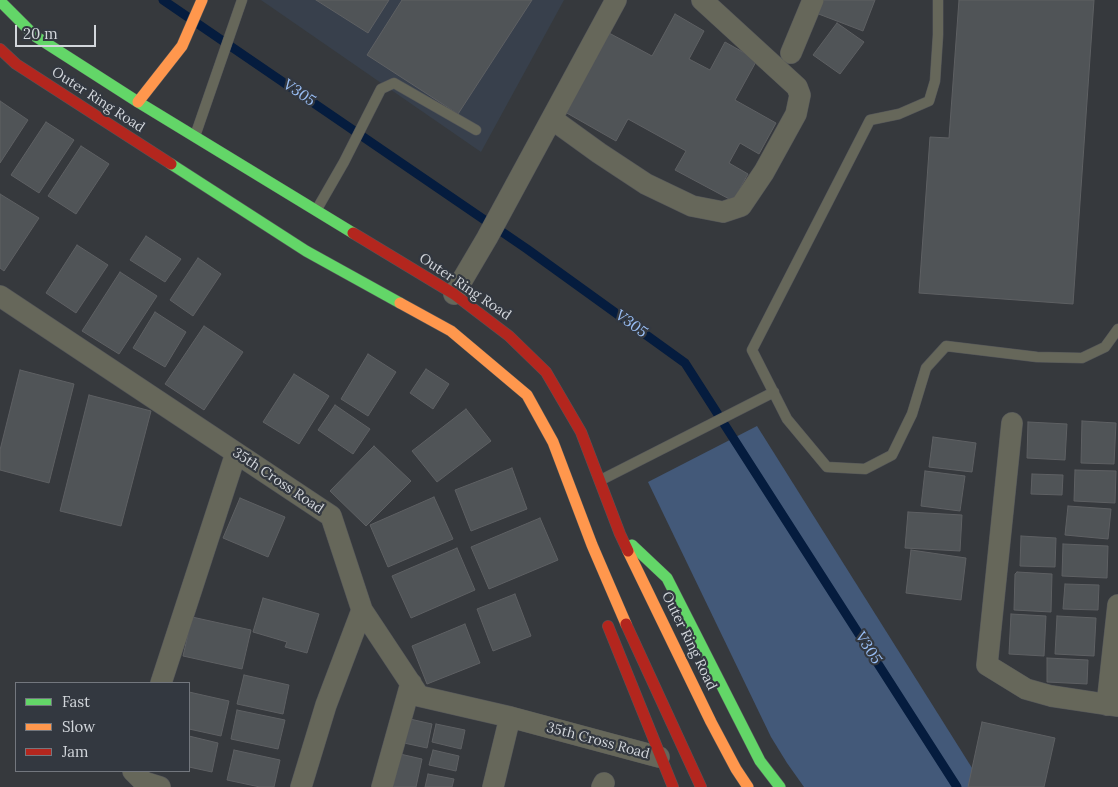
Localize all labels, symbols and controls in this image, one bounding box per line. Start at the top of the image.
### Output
scale bar [18,15,99,47]
text: 20 m [23,24,58,43]
street label: Outer Ring Road [48,64,148,136]
water label: V305 [279,76,319,110]
street label: Outer Ring Road [416,250,514,324]
water label: V305 [612,306,650,342]
street label: 35th Cross Road [229,444,327,518]
street label: Outer Ring Road [658,589,720,693]
water label: V305 [851,628,885,668]
legend [15,682,190,772]
text: Fast [62,692,90,711]
text: Slow [62,717,95,736]
street label: 35th Cross Road [545,719,651,763]
text: Jam [62,742,89,761]

